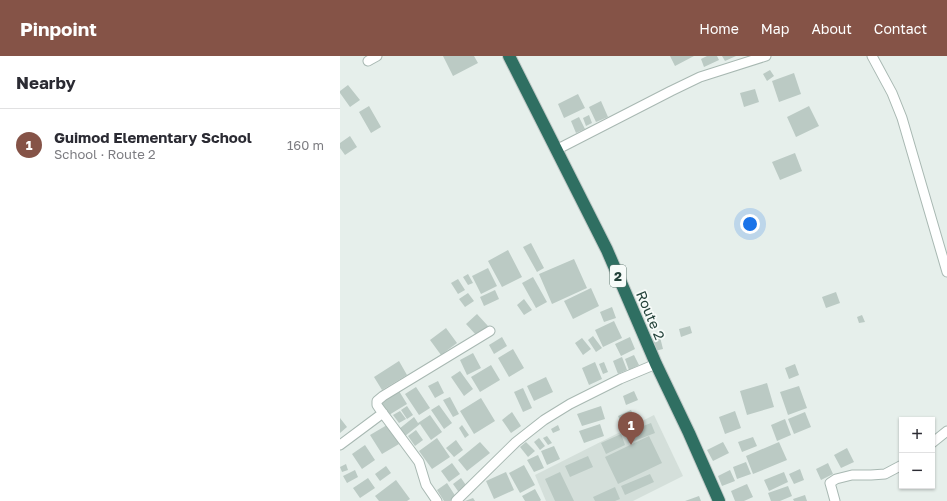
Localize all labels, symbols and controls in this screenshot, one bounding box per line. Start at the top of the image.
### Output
text: Pinpoint [20,17,97,40]
text: Home [699,20,739,37]
text: Map [761,20,789,37]
text: About [811,20,852,37]
text: Contact [874,20,927,37]
text: Nearby [16,72,76,93]
text: Guimod Elementary School [54,128,252,146]
text: 1 [26,137,32,153]
text: 160 m [287,137,324,153]
text: School · Route 2 [54,146,155,162]
your location [740,214,760,234]
road number: 2 [610,265,626,287]
street label: Route 2 [633,288,669,342]
pin: 1 [618,412,644,445]
map controls [899,417,935,489]
button: + [899,417,935,453]
button: − [899,453,935,489]

